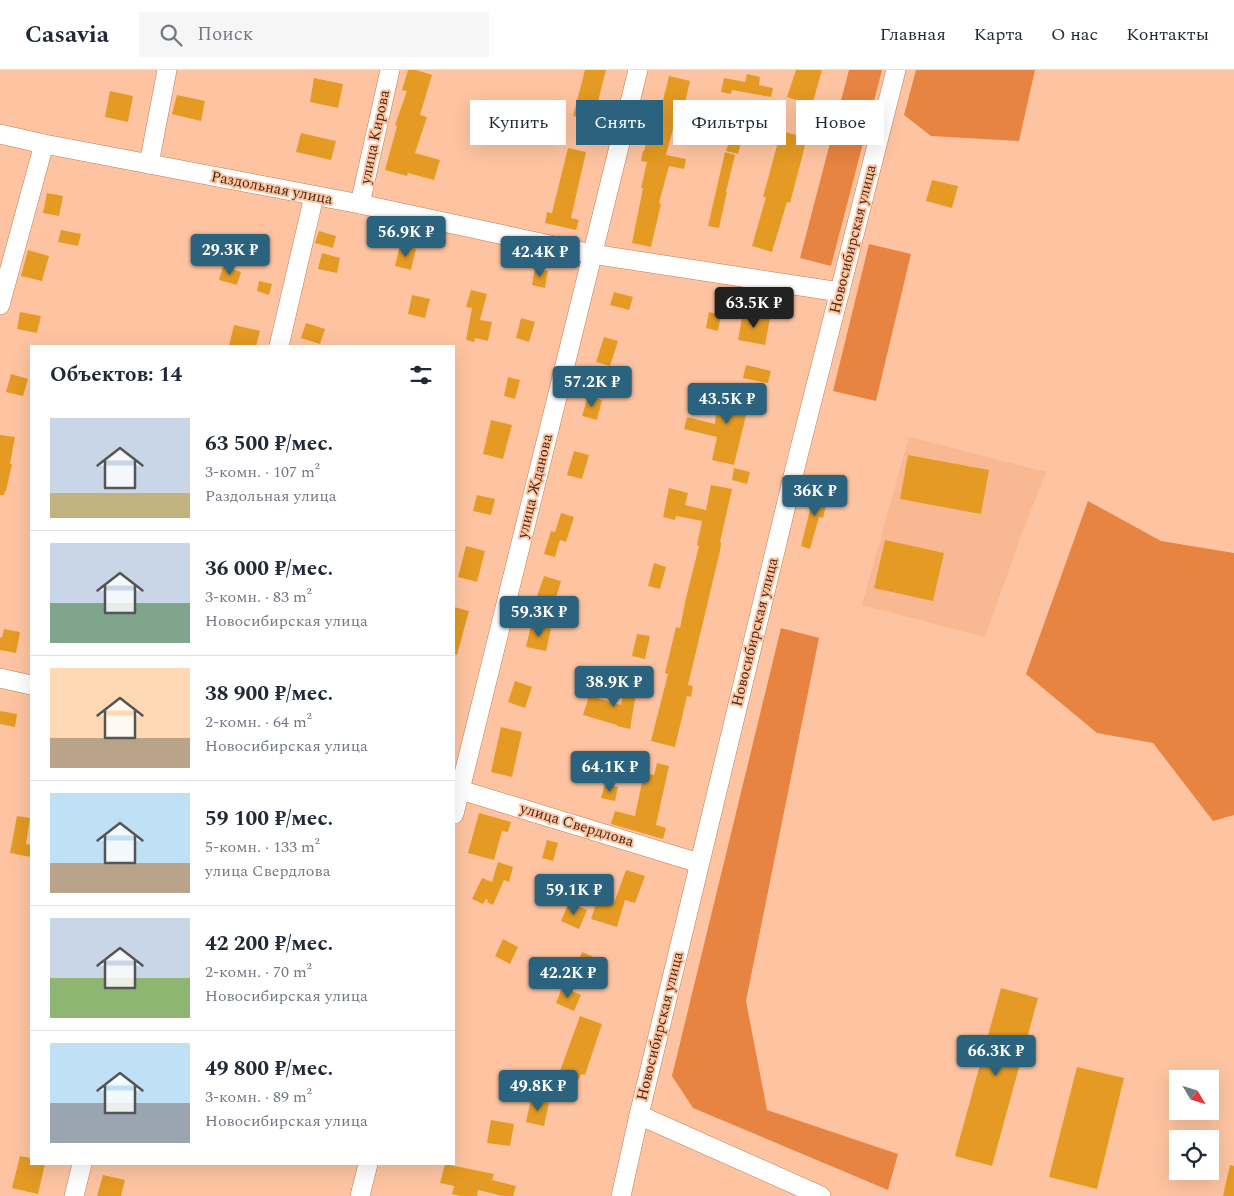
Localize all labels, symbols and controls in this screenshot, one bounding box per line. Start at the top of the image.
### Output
search box [139,12,489,57]
text: Casavia [25,17,109,53]
text: Поиск [197,20,253,49]
icon: search [157,21,185,49]
text: Главная [880,21,946,48]
text: Карта [974,21,1023,48]
text: О нас [1051,21,1098,48]
text: Контакты [1126,21,1209,48]
street label: улица Кирова [354,87,396,187]
chip: Купить [470,100,566,145]
chip: Снять [576,100,663,145]
chip: Фильтры [673,100,786,145]
chip: Новое [796,100,884,145]
street label: Новосибирская улица [823,161,883,316]
street label: Раздольная улица [209,165,335,211]
pin: 56.9K ₽ [360,216,452,258]
text: 56.9K ₽ [378,220,434,244]
pin: 29.3K ₽ [184,234,276,276]
pin: 42.4K ₽ [494,236,586,278]
text: 29.3K ₽ [202,238,258,262]
text: 42.4K ₽ [512,240,568,264]
pin: 63.5K ₽ [708,286,800,329]
text: 63.5K ₽ [726,291,782,315]
text: Объектов: 14 [50,359,182,391]
icon: filters [407,361,435,389]
pin: 57.2K ₽ [546,366,638,408]
text: 57.2K ₽ [564,370,620,394]
pin: 43.5K ₽ [681,382,773,425]
text: 43.5K ₽ [699,387,755,411]
text: 63 500 ₽/мес. [205,428,333,460]
street label: улица Жданова [511,431,559,542]
icon: home [90,438,150,498]
text: 3-комн. · 107 m² [205,460,320,484]
pin: 36K ₽ [780,474,850,517]
text: 36K ₽ [793,479,837,503]
text: Раздольная улица [205,484,337,508]
text: 36 000 ₽/мес. [205,553,333,585]
street label: Новосибирская улица [725,554,785,709]
icon: home [90,563,150,623]
text: 3-комн. · 83 m² [205,585,312,609]
pin: 59.3K ₽ [493,596,585,638]
text: 59.3K ₽ [511,600,567,624]
text: Новосибирская улица [205,609,368,633]
pin: 38.9K ₽ [568,666,660,708]
text: 38.9K ₽ [586,670,642,694]
text: 38 900 ₽/мес. [205,678,333,710]
icon: home [90,688,150,748]
text: 2-комн. · 64 m² [205,710,312,734]
text: Новосибирская улица [205,734,368,758]
pin: 64.1K ₽ [564,750,656,793]
text: 64.1K ₽ [582,755,638,779]
street label: улица Свердлова [516,796,637,853]
text: 59 100 ₽/мес. [205,803,333,835]
icon: home [90,813,150,873]
text: 5-комн. · 133 m² [205,835,320,859]
text: улица Свердлова [205,859,331,883]
pin: 59.1K ₽ [528,874,620,916]
text: 59.1K ₽ [546,878,602,902]
text: 42 200 ₽/мес. [205,928,333,960]
icon: home [90,938,150,998]
street label: Новосибирская улица [630,948,690,1103]
pin: 42.2K ₽ [522,956,614,999]
text: 2-комн. · 70 m² [205,960,312,984]
text: 42.2K ₽ [540,961,596,985]
text: Новосибирская улица [205,984,368,1008]
pin: 66.3K ₽ [950,1034,1042,1077]
text: 66.3K ₽ [968,1039,1024,1063]
text: 49 800 ₽/мес. [205,1053,333,1085]
icon: home [90,1063,150,1123]
pin: 49.8K ₽ [492,1070,584,1112]
north arrow [1169,1070,1219,1120]
map controls [1169,1070,1219,1180]
text: 49.8K ₽ [510,1074,566,1098]
text: 3-комн. · 89 m² [205,1085,312,1109]
text: Новосибирская улица [205,1109,368,1133]
button: locate [1169,1130,1219,1180]

